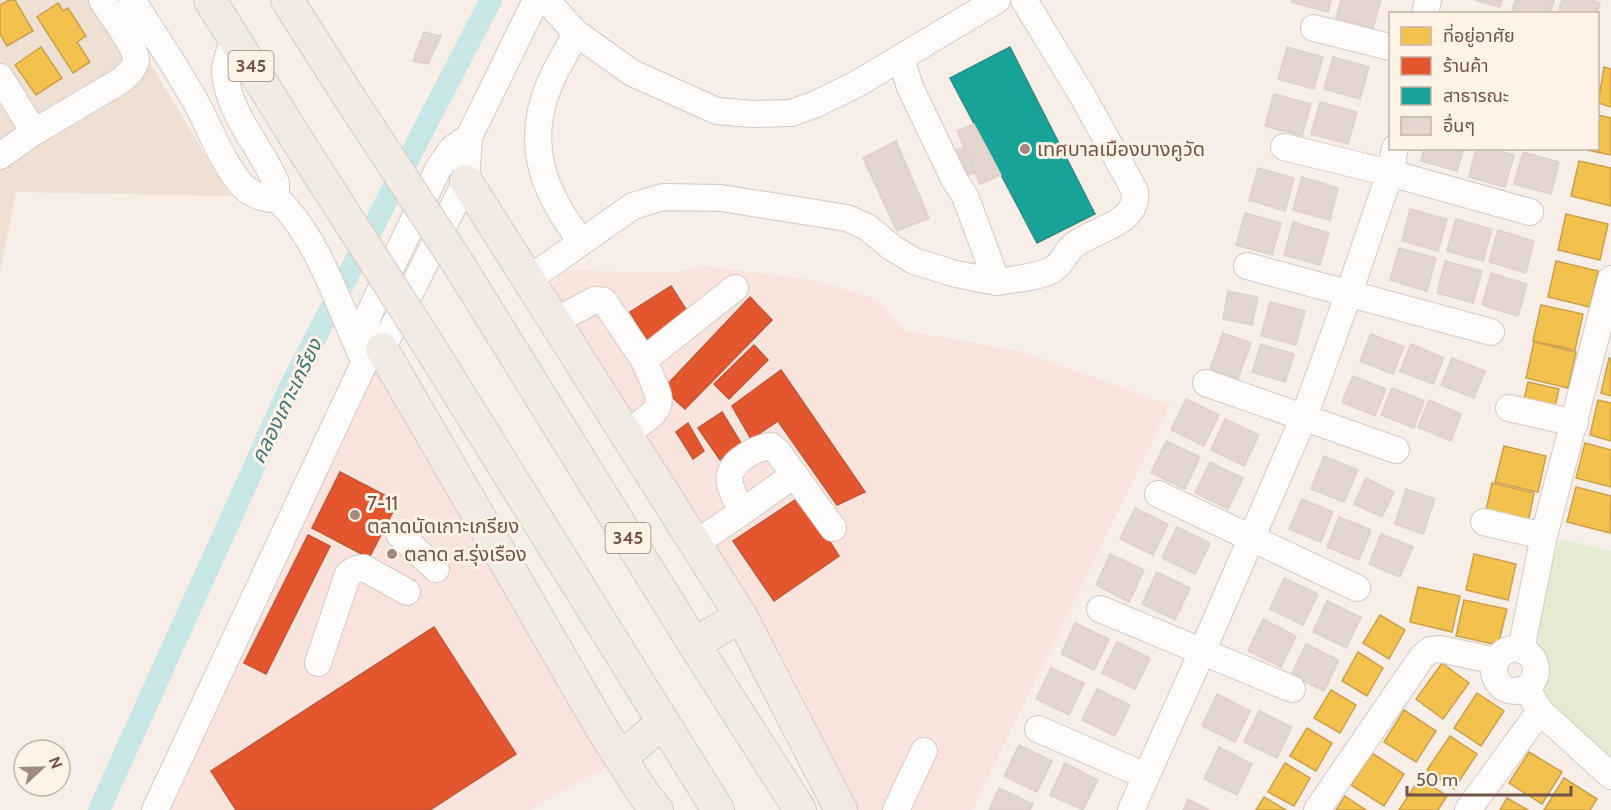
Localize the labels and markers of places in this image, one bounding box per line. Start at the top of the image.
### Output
place label: เทศบาลเมืองบางคูวัด [1037,137,1205,162]
marker: เทศบาลเมืองบางคูวัด [1018,142,1032,156]
place label: 7-11 ตลาดนัดเกาะเกรียง [367,491,519,538]
marker: 7-11 ตลาดนัดเกาะเกรียง [348,508,362,522]
place label: ตลาด ส.รุ่งเรือง [404,542,527,566]
marker: ตลาด ส.รุ่งเรือง [385,547,399,561]

